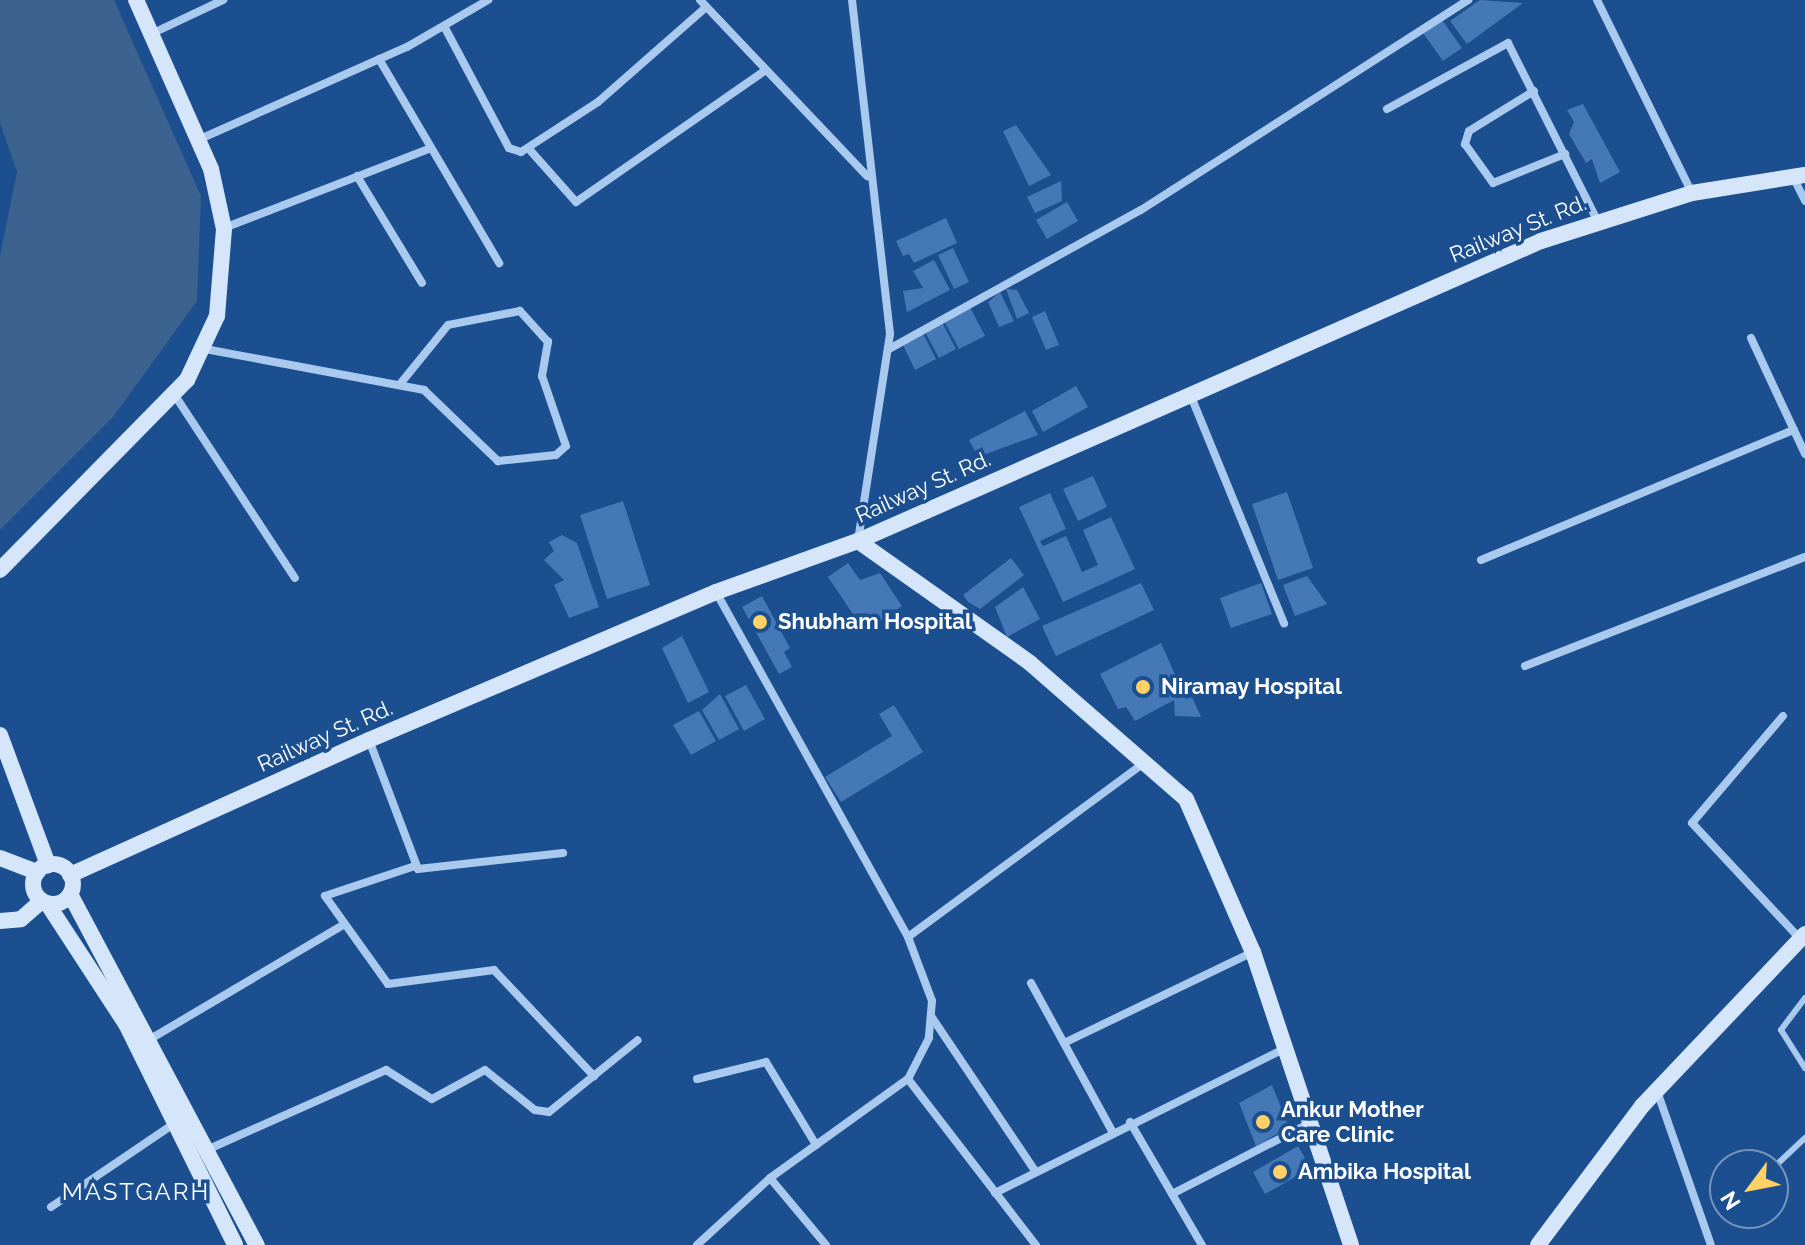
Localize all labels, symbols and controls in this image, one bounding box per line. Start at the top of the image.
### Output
street label: Railway St. Rd. [1446,190,1590,268]
street label: Railway St. Rd. [851,445,995,529]
place label: Shubham Hospital [778,609,972,635]
marker: Shubham Hospital [749,611,771,633]
place label: Niramay Hospital [1161,674,1343,700]
marker: Niramay Hospital [1132,676,1154,698]
street label: Railway St. Rd. [253,694,397,778]
place label: Ankur Mother Care Clinic [1281,1096,1424,1148]
marker: Ankur Mother Care Clinic [1252,1111,1274,1133]
north arrow [1709,1149,1789,1229]
place label: Ambika Hospital [1298,1159,1471,1185]
marker: Ambika Hospital [1269,1161,1291,1183]
district label: MASTGARH [62,1178,210,1206]
text: N [1715,1187,1746,1215]

